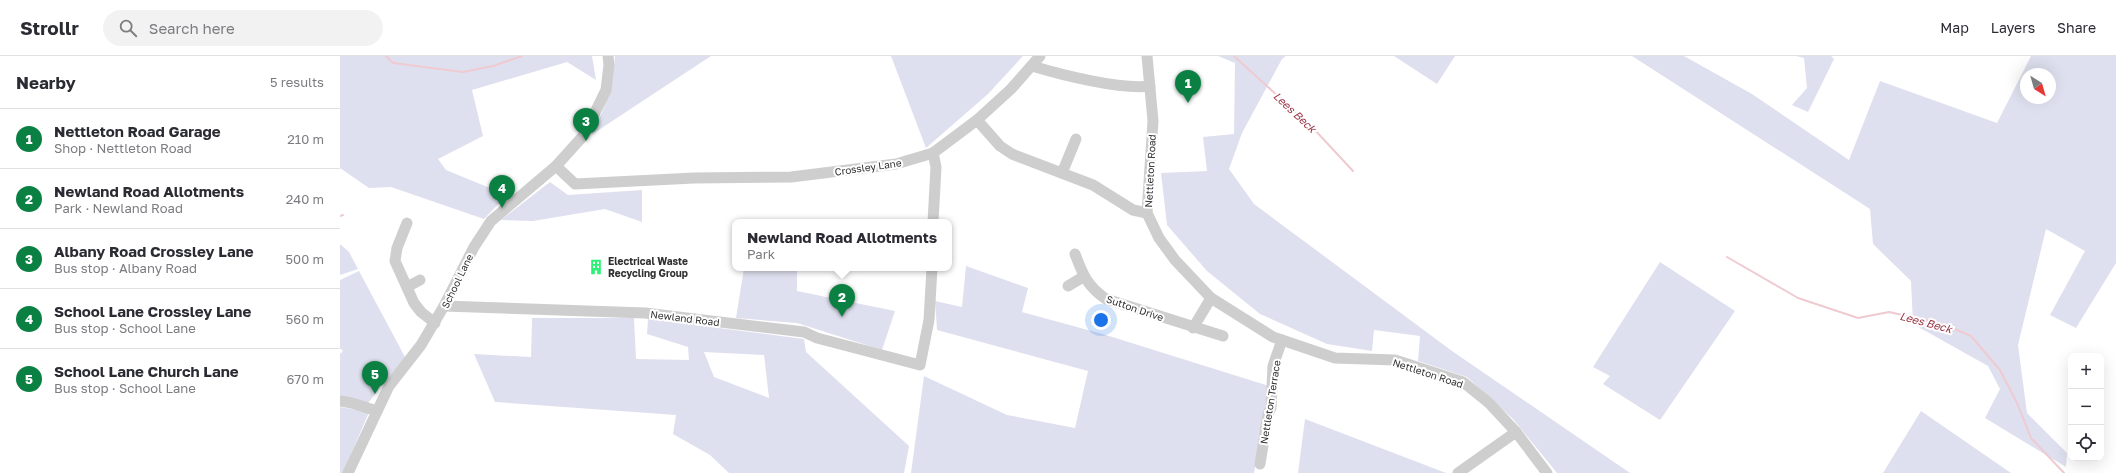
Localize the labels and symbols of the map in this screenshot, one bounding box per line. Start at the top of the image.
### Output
north arrow [2020,68,2056,104]
pin: 1 [1175,70,1201,103]
water label: Lees Beck [1271,89,1320,136]
pin: 3 [573,108,599,141]
street label: Nettleton Road [1142,134,1158,208]
street label: Crossley Lane [834,156,902,178]
pin: 4 [489,175,515,208]
street label: School Lane [439,252,475,310]
place label: Electrical Waste Recycling Group [608,255,688,279]
building icon: Electrical Waste Recycling Group [587,258,605,276]
pin: 2 [829,284,855,317]
street label: Sutton Drive [1105,293,1165,323]
street label: Newland Road [650,308,720,328]
water label: Lees Beck [1898,309,1955,336]
your location [1091,310,1111,330]
street label: Nettleton Road [1391,356,1465,390]
street label: Nettleton Terrace [1257,359,1283,445]
pin: 5 [362,361,388,394]

